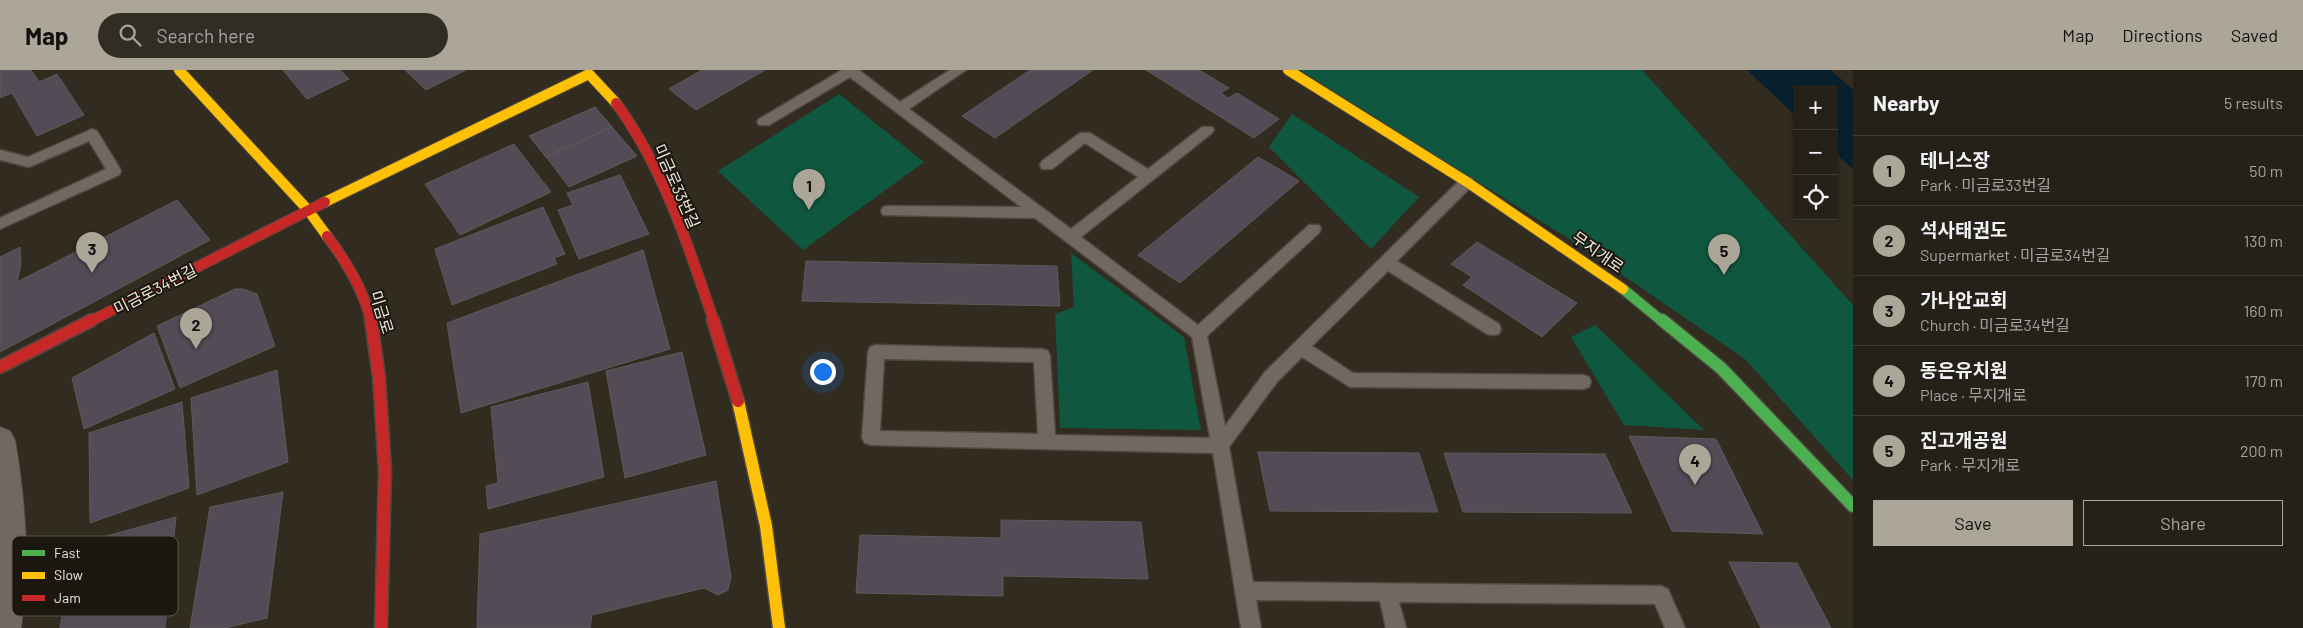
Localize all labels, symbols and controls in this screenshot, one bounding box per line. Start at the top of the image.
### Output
search box [98,13,448,58]
text: Map [25,21,68,50]
icon: search [116,21,144,49]
text: Search here [156,24,255,47]
text: Map [2062,24,2094,46]
text: Directions [2122,24,2203,46]
text: Saved [2231,24,2278,46]
map controls [1793,85,1838,220]
button: + [1793,85,1838,130]
text: Nearby [1873,90,1939,115]
text: 5 results [2224,93,2283,112]
button: − [1793,130,1838,175]
street label: 미금로33번길 [650,141,704,231]
text: 테니스장 [1920,148,1990,171]
text: 1 [1886,161,1892,180]
text: 50 m [2249,161,2283,180]
pin: 1 [793,169,825,210]
button: locate [1793,175,1838,220]
text: Park · 미금로33번길 [1920,175,2051,194]
text: 석사태권도 [1920,218,2007,241]
street label: 무지개로 [1569,227,1628,276]
text: 2 [1885,231,1893,250]
text: 130 m [2244,231,2283,250]
pin: 3 [76,232,108,273]
pin: 5 [1708,234,1740,275]
text: Supermarket · 미금로34번길 [1920,245,2111,264]
street label: 미금로34번길 [110,260,199,318]
street label: 미금로 [367,288,398,336]
text: 가나안교회 [1920,288,2007,311]
text: 3 [1885,301,1893,320]
text: 160 m [2244,301,2283,320]
pin: 2 [180,308,212,349]
text: Church · 미금로34번길 [1920,315,2070,334]
text: 동은유치원 [1920,358,2007,381]
your location [810,359,836,385]
text: 4 [1884,371,1894,390]
text: 170 m [2244,371,2283,390]
text: Place · 무지개로 [1920,385,2027,404]
text: 진고개공원 [1920,428,2007,451]
text: 5 [1885,441,1893,460]
text: 200 m [2240,441,2283,460]
pin: 4 [1679,444,1711,485]
text: Park · 무지개로 [1920,455,2020,474]
button: Save [1873,500,2073,546]
button: Share [2083,500,2283,546]
legend [12,536,178,616]
text: Fast [54,544,80,561]
text: Slow [54,566,83,583]
text: Jam [54,589,81,606]

